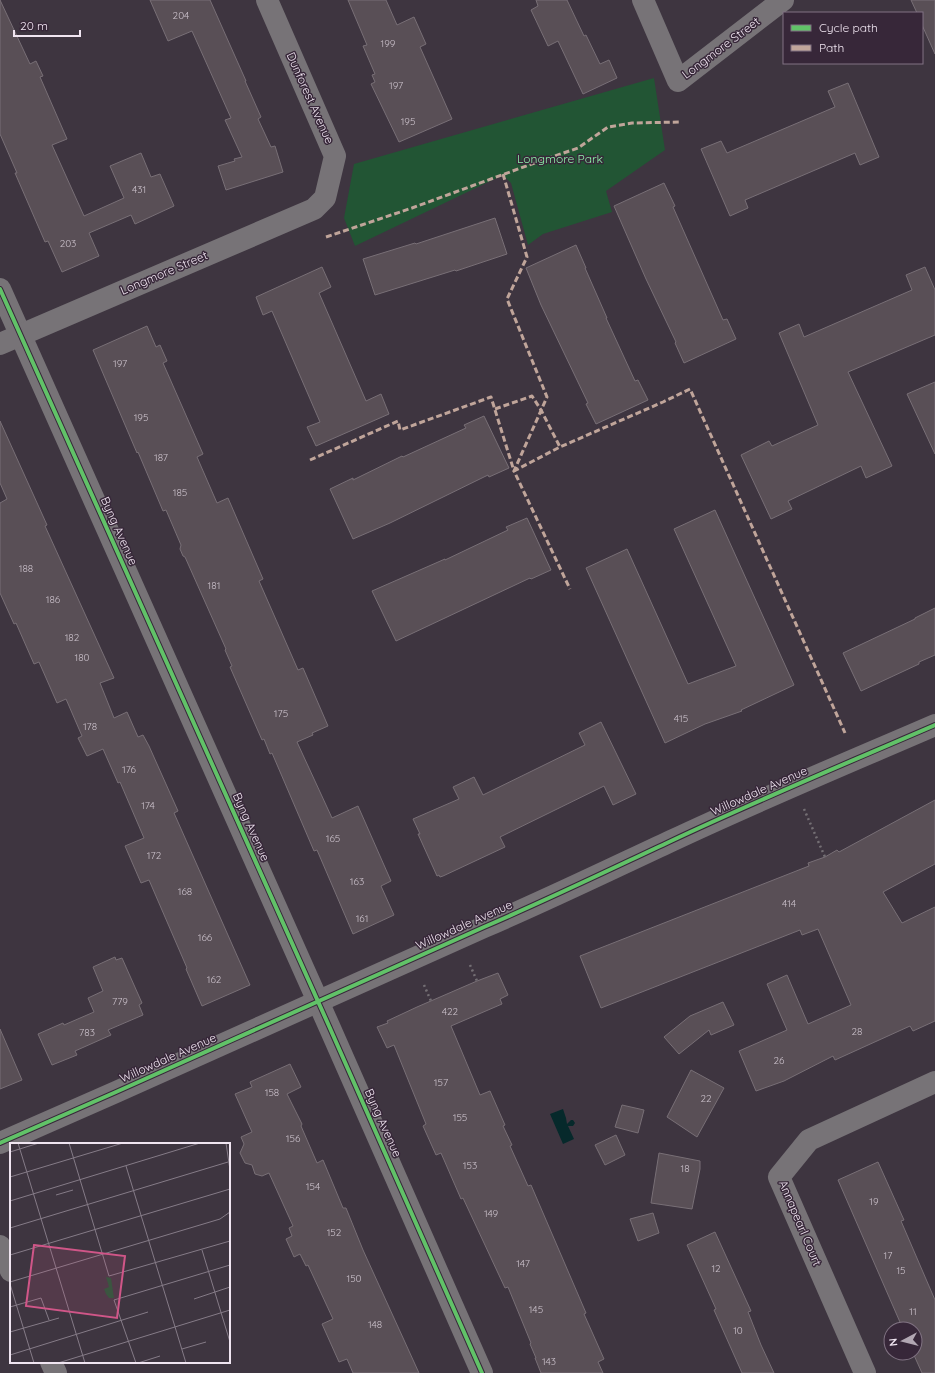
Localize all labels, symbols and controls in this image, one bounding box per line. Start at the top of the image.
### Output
house number: 204 [173,9,189,22]
scale bar [14,12,80,38]
legend [783,12,923,64]
street label: Longmore Street [679,13,763,82]
text: 20 m [20,18,48,33]
text: Cycle path [819,20,878,35]
house number: 199 [381,37,396,50]
text: Path [819,40,844,55]
street label: Dunforest Avenue [284,50,337,146]
house number: 197 [389,79,403,92]
house number: 195 [401,115,415,128]
park label: Longmore Park [517,151,603,166]
house number: 431 [132,183,146,196]
house number: 203 [60,237,76,250]
street label: Longmore Street [118,247,210,298]
house number: 197 [113,357,127,370]
house number: 195 [134,411,148,424]
house number: 187 [154,451,168,464]
house number: 185 [173,486,187,499]
street label: Byng Avenue [98,494,141,568]
house number: 188 [19,562,33,575]
house number: 181 [208,579,220,592]
house number: 186 [46,593,61,606]
house number: 182 [65,631,80,644]
house number: 180 [74,651,90,664]
house number: 175 [274,707,288,720]
house number: 415 [674,712,688,725]
house number: 178 [83,720,97,733]
street label: Willowdale Avenue [708,762,810,819]
house number: 176 [122,763,137,776]
street label: Byng Avenue [230,790,273,864]
house number: 174 [141,799,155,812]
house number: 165 [326,832,340,845]
house number: 172 [147,849,162,862]
house number: 163 [350,875,364,888]
house number: 168 [178,885,192,898]
street label: Willowdale Avenue [413,896,515,953]
house number: 414 [782,897,796,910]
house number: 161 [356,912,368,925]
house number: 166 [198,931,213,944]
house number: 162 [207,973,222,986]
house number: 779 [112,995,128,1008]
house number: 422 [442,1005,459,1018]
house number: 28 [852,1025,862,1038]
house number: 783 [79,1026,95,1039]
street label: Willowdale Avenue [117,1029,219,1086]
house number: 26 [774,1054,785,1067]
house number: 157 [434,1076,448,1089]
house number: 158 [265,1086,279,1099]
street label: Byng Avenue [362,1086,405,1160]
house number: 22 [700,1092,712,1105]
house number: 155 [453,1111,467,1124]
house number: 156 [286,1132,301,1145]
inset map [10,1143,230,1363]
house number: 153 [463,1159,477,1172]
house number: 18 [680,1162,690,1175]
street label: Annapearl Court [776,1178,825,1268]
house number: 154 [306,1180,320,1193]
house number: 19 [869,1195,879,1208]
house number: 149 [484,1207,499,1220]
house number: 152 [327,1226,342,1239]
house number: 17 [884,1249,892,1262]
house number: 147 [516,1257,530,1270]
house number: 12 [711,1262,721,1275]
house number: 15 [896,1264,906,1277]
house number: 150 [346,1272,362,1285]
house number: 145 [529,1303,543,1316]
house number: 11 [909,1305,917,1318]
house number: 148 [368,1318,382,1331]
north arrow [883,1321,923,1361]
house number: 10 [733,1324,743,1337]
text: N [886,1337,901,1347]
house number: 143 [542,1355,556,1368]

